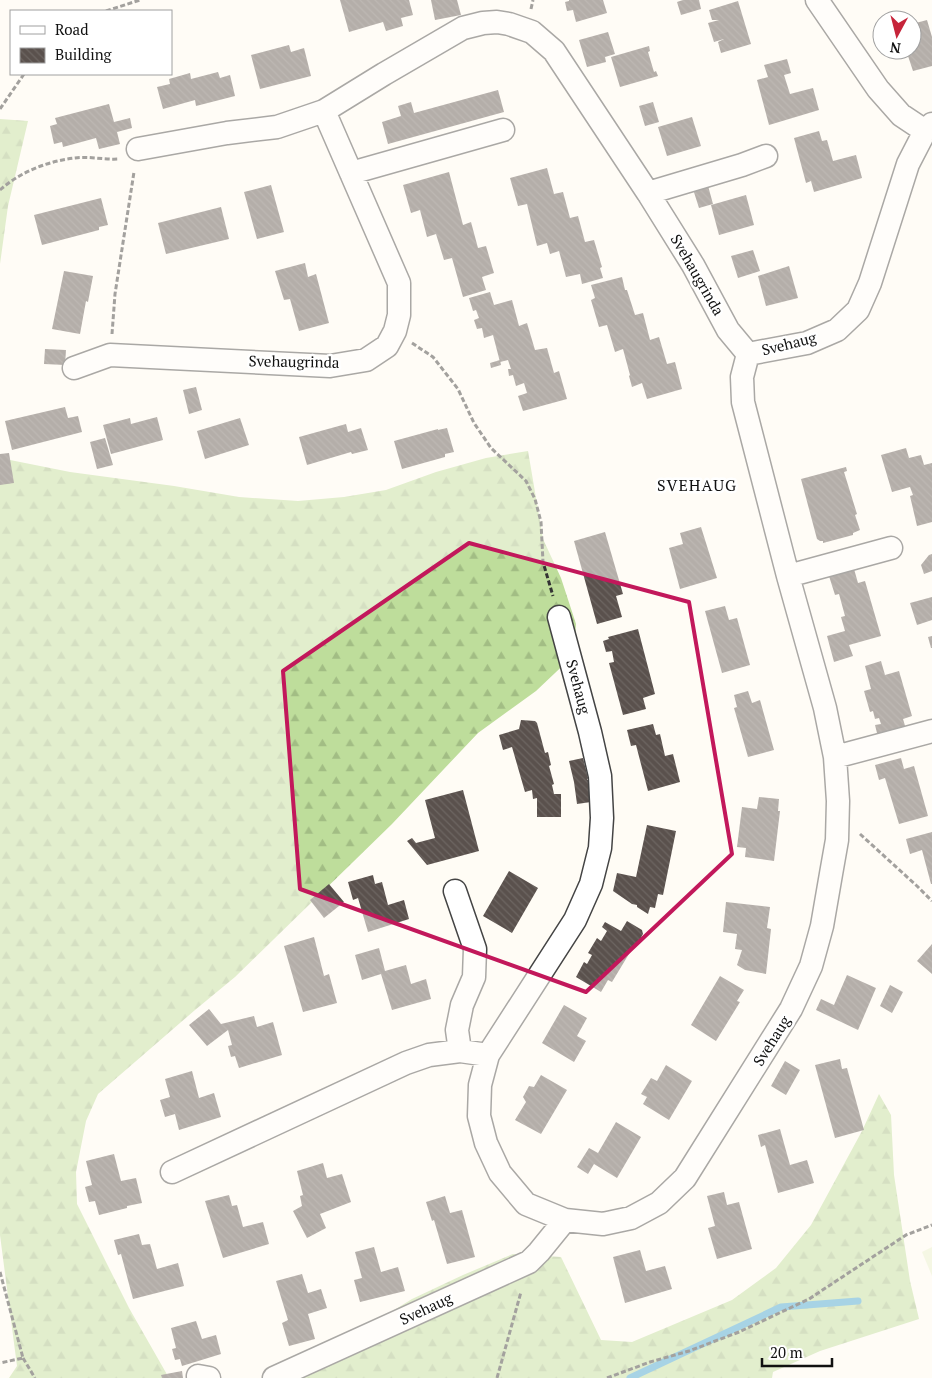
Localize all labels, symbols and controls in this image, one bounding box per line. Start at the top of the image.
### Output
legend [10,10,172,75]
north arrow [872,10,922,60]
text: Road [55,19,88,39]
text: N [889,38,902,58]
text: Building [55,44,113,64]
street label: Svehaugrinda [666,230,729,319]
street label: Svehaug [759,326,819,359]
street label: Svehaugrinda [248,350,340,372]
district label: SVEHAUG [657,474,737,496]
street label: Svehaug [562,657,596,717]
street label: Svehaug [748,1011,795,1069]
street label: Svehaug [396,1287,456,1329]
scale bar [762,1336,832,1368]
text: 20 m [770,1342,803,1362]

